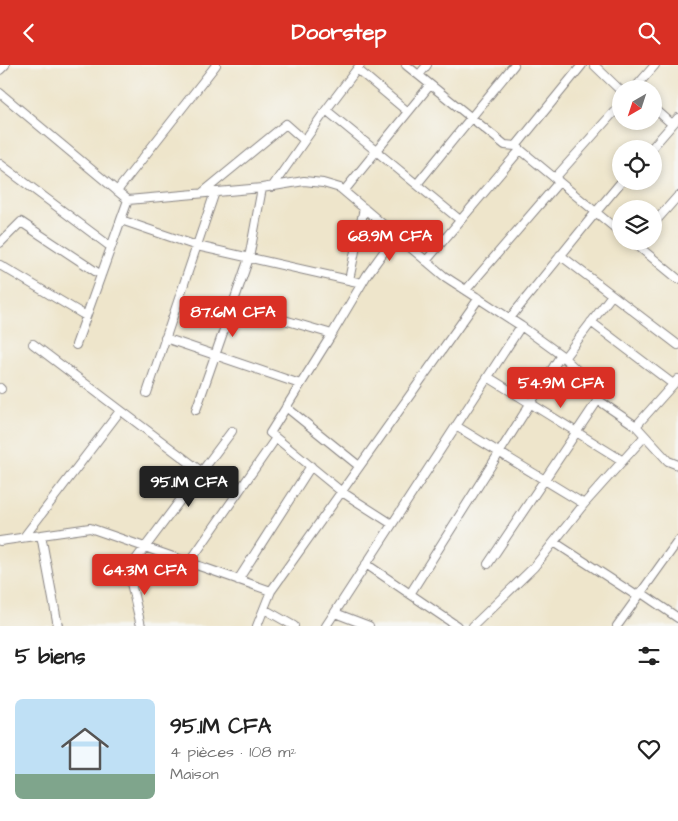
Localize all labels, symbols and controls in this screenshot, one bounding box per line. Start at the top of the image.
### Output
text: Doorstep [291,17,387,48]
icon: back [15,19,43,47]
icon: search [635,19,663,47]
north arrow [612,80,662,130]
map controls [612,80,662,250]
button: locate [612,140,662,190]
button: layers [612,200,662,250]
pin: 68.9M CFA [333,219,447,262]
text: 68.9M CFA [348,225,432,247]
pin: 87.6M CFA [176,295,290,338]
text: 87.6M CFA [191,301,275,323]
pin: 54.9M CFA [504,367,618,409]
text: 54.9M CFA [518,372,604,394]
pin: 95.1M CFA [132,465,246,508]
text: 95.1M CFA [150,471,228,493]
pin: 64.3M CFA [88,553,202,596]
text: 64.3M CFA [103,559,187,581]
text: 5 biens [15,642,86,671]
icon: filters [635,642,663,670]
text: 95.1M CFA [170,712,271,741]
icon: home [55,719,115,779]
icon: heart [635,735,663,763]
text: 4 pièces · 108 m² [170,741,297,763]
text: Maison [170,763,219,785]

